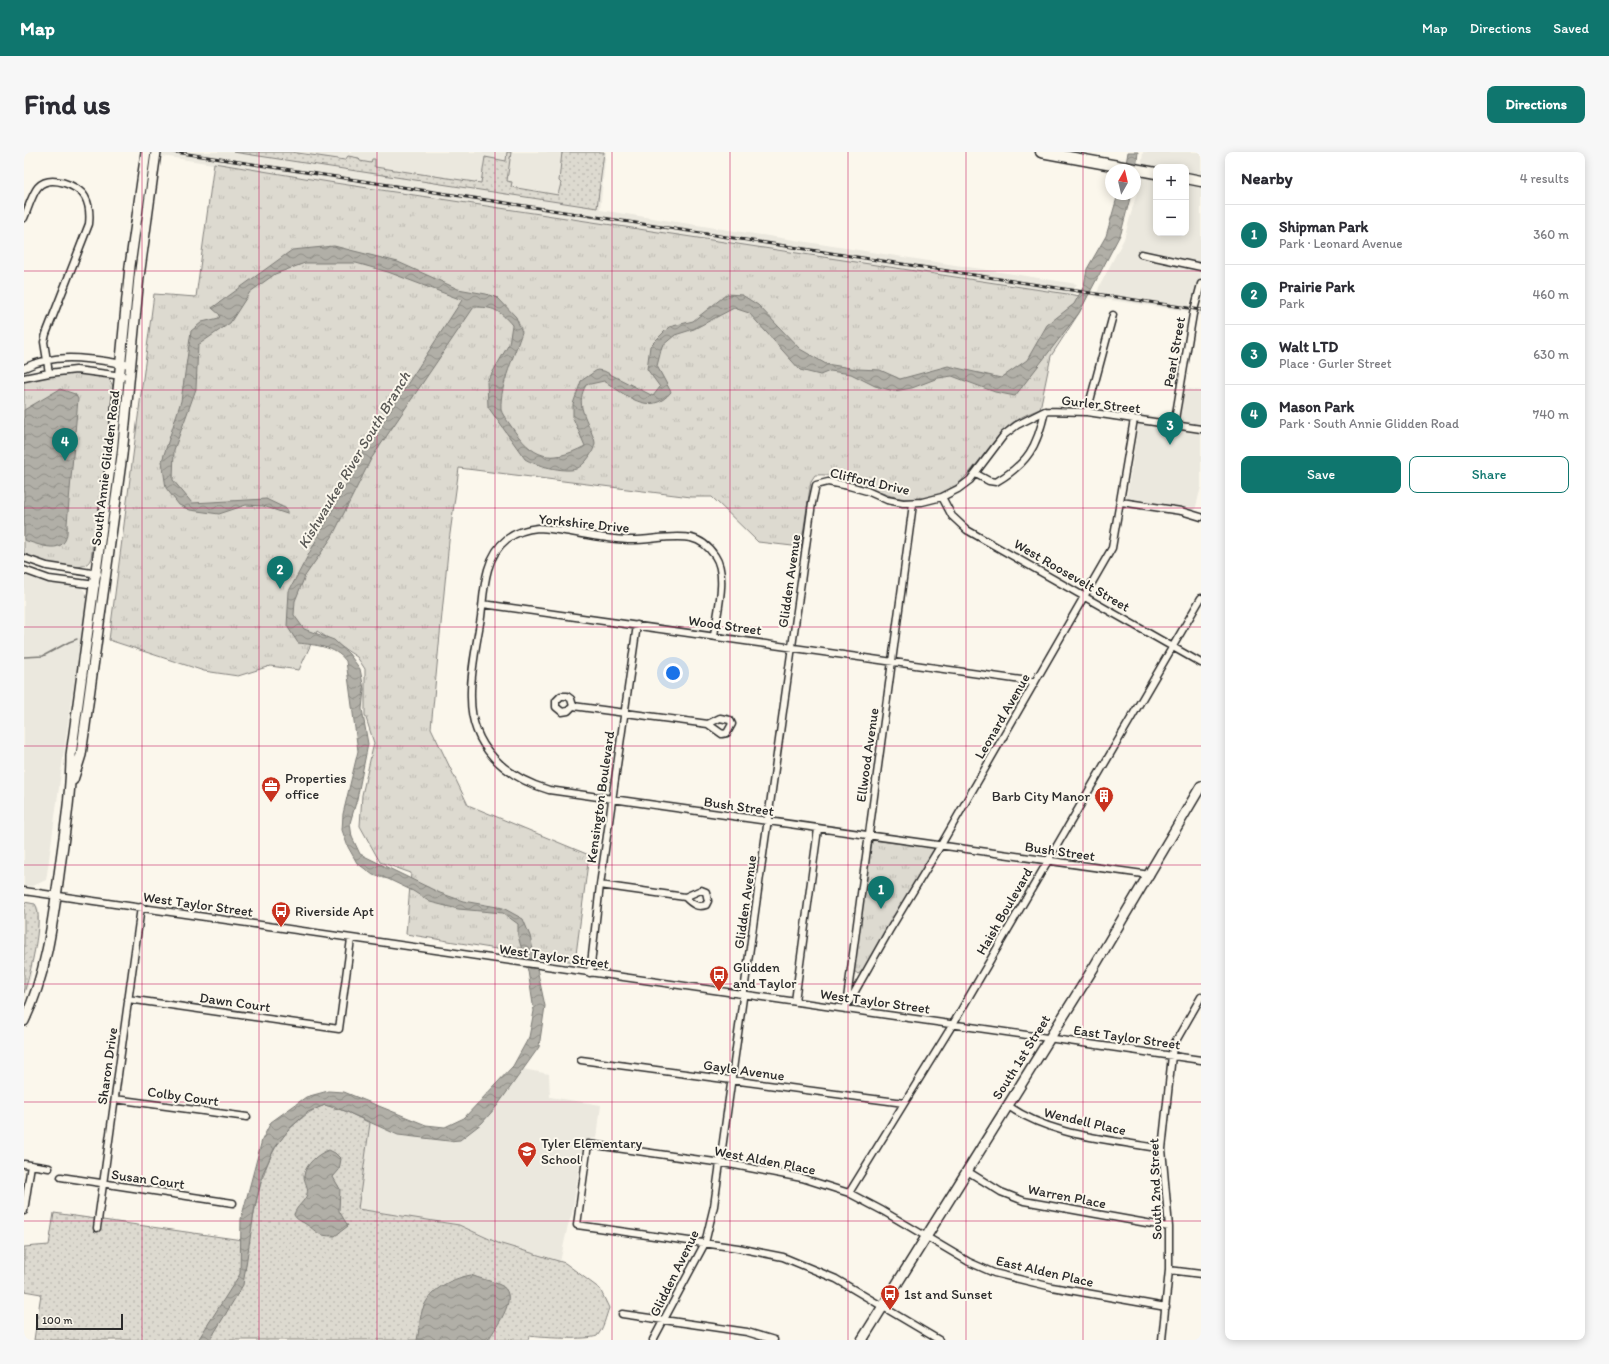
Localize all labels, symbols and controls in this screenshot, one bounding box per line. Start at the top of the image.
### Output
text: Map [20,17,55,40]
text: Map [1422,20,1448,37]
text: Directions [1470,20,1531,37]
text: Saved [1553,20,1589,37]
button: Directions [1487,86,1585,123]
text: Find us [24,87,111,121]
north arrow [1105,164,1141,200]
map controls [1153,164,1189,236]
button: + [1153,164,1189,200]
text: Nearby [1241,168,1293,188]
text: 4 results [1520,171,1569,186]
button: − [1153,200,1189,236]
text: Shipman Park [1279,218,1368,236]
text: 1 [1251,227,1257,242]
text: 360 m [1533,227,1569,242]
text: Park · Leonard Avenue [1279,236,1403,251]
text: Prairie Park [1279,278,1355,296]
text: 2 [1251,287,1257,302]
text: 460 m [1532,287,1569,302]
text: Park [1279,296,1305,311]
street label: Pearl Street [1160,316,1189,389]
text: Walt LTD [1279,338,1338,356]
text: 3 [1250,347,1258,362]
text: 630 m [1533,347,1569,362]
text: Place · Gurler Street [1279,356,1392,371]
water label: Kishwaukee River South Branch [294,368,414,552]
street label: South Annie Glidden Road [88,389,124,547]
street label: Gurler Street [1061,392,1141,417]
text: Mason Park [1279,398,1354,416]
text: 4 [1250,407,1258,422]
text: 740 m [1533,407,1569,422]
pin: 3 [1157,412,1183,445]
text: Park · South Annie Glidden Road [1279,416,1459,431]
pin: 4 [52,428,78,461]
button: Save [1241,456,1401,493]
button: Share [1409,456,1569,493]
street label: Clifford Drive [828,464,912,499]
street label: Yorkshire Drive [538,510,630,537]
street label: Glidden Avenue [774,533,805,629]
street label: West Roosevelt Street [1011,535,1133,616]
pin: 2 [267,556,293,589]
street label: Wood Street [687,612,763,639]
your location [663,663,683,683]
street label: Leonard Avenue [971,670,1034,762]
street label: Ellwood Avenue [852,707,883,803]
street label: Kensington Boulevard [583,730,618,864]
place label: Properties office [285,770,347,803]
office icon: Properties office [260,775,282,803]
building icon: Barb City Manor [1093,785,1115,813]
place label: Barb City Manor [992,788,1090,805]
street label: Bush Street [703,793,775,820]
street label: Bush Street [1024,838,1096,865]
street label: Glidden Avenue [730,854,761,950]
street label: Haish Boulevard [973,864,1036,958]
pin: 1 [868,876,894,909]
street label: West Taylor Street [142,888,254,921]
bus stop icon: Riverside Apt [270,900,292,928]
place label: Riverside Apt [295,903,374,920]
street label: West Taylor Street [498,940,610,973]
place label: Glidden and Taylor [733,959,797,992]
bus stop icon: Glidden and Taylor [708,964,730,992]
street label: West Taylor Street [819,985,931,1018]
street label: Dawn Court [198,989,271,1016]
street label: South 1st Street [989,1012,1054,1103]
street label: East Taylor Street [1072,1022,1181,1053]
street label: Sharon Drive [94,1026,121,1106]
street label: Gayle Avenue [702,1056,786,1085]
street label: Colby Court [146,1083,220,1110]
street label: Wendell Place [1042,1104,1128,1139]
place label: Tyler Elementary School [541,1135,642,1168]
street label: South 2nd Street [1145,1138,1166,1240]
school or university icon: Tyler Elementary School [516,1140,538,1168]
street label: West Alden Place [713,1142,817,1179]
street label: Susan Court [110,1166,186,1193]
street label: Warren Place [1026,1181,1108,1212]
street label: Glidden Avenue [646,1227,703,1319]
street label: East Alden Place [994,1252,1096,1291]
bus stop icon: 1st and Sunset [879,1283,901,1311]
place label: 1st and Sunset [904,1286,993,1303]
scale bar [36,1312,123,1331]
text: 100 m [42,1314,72,1327]

